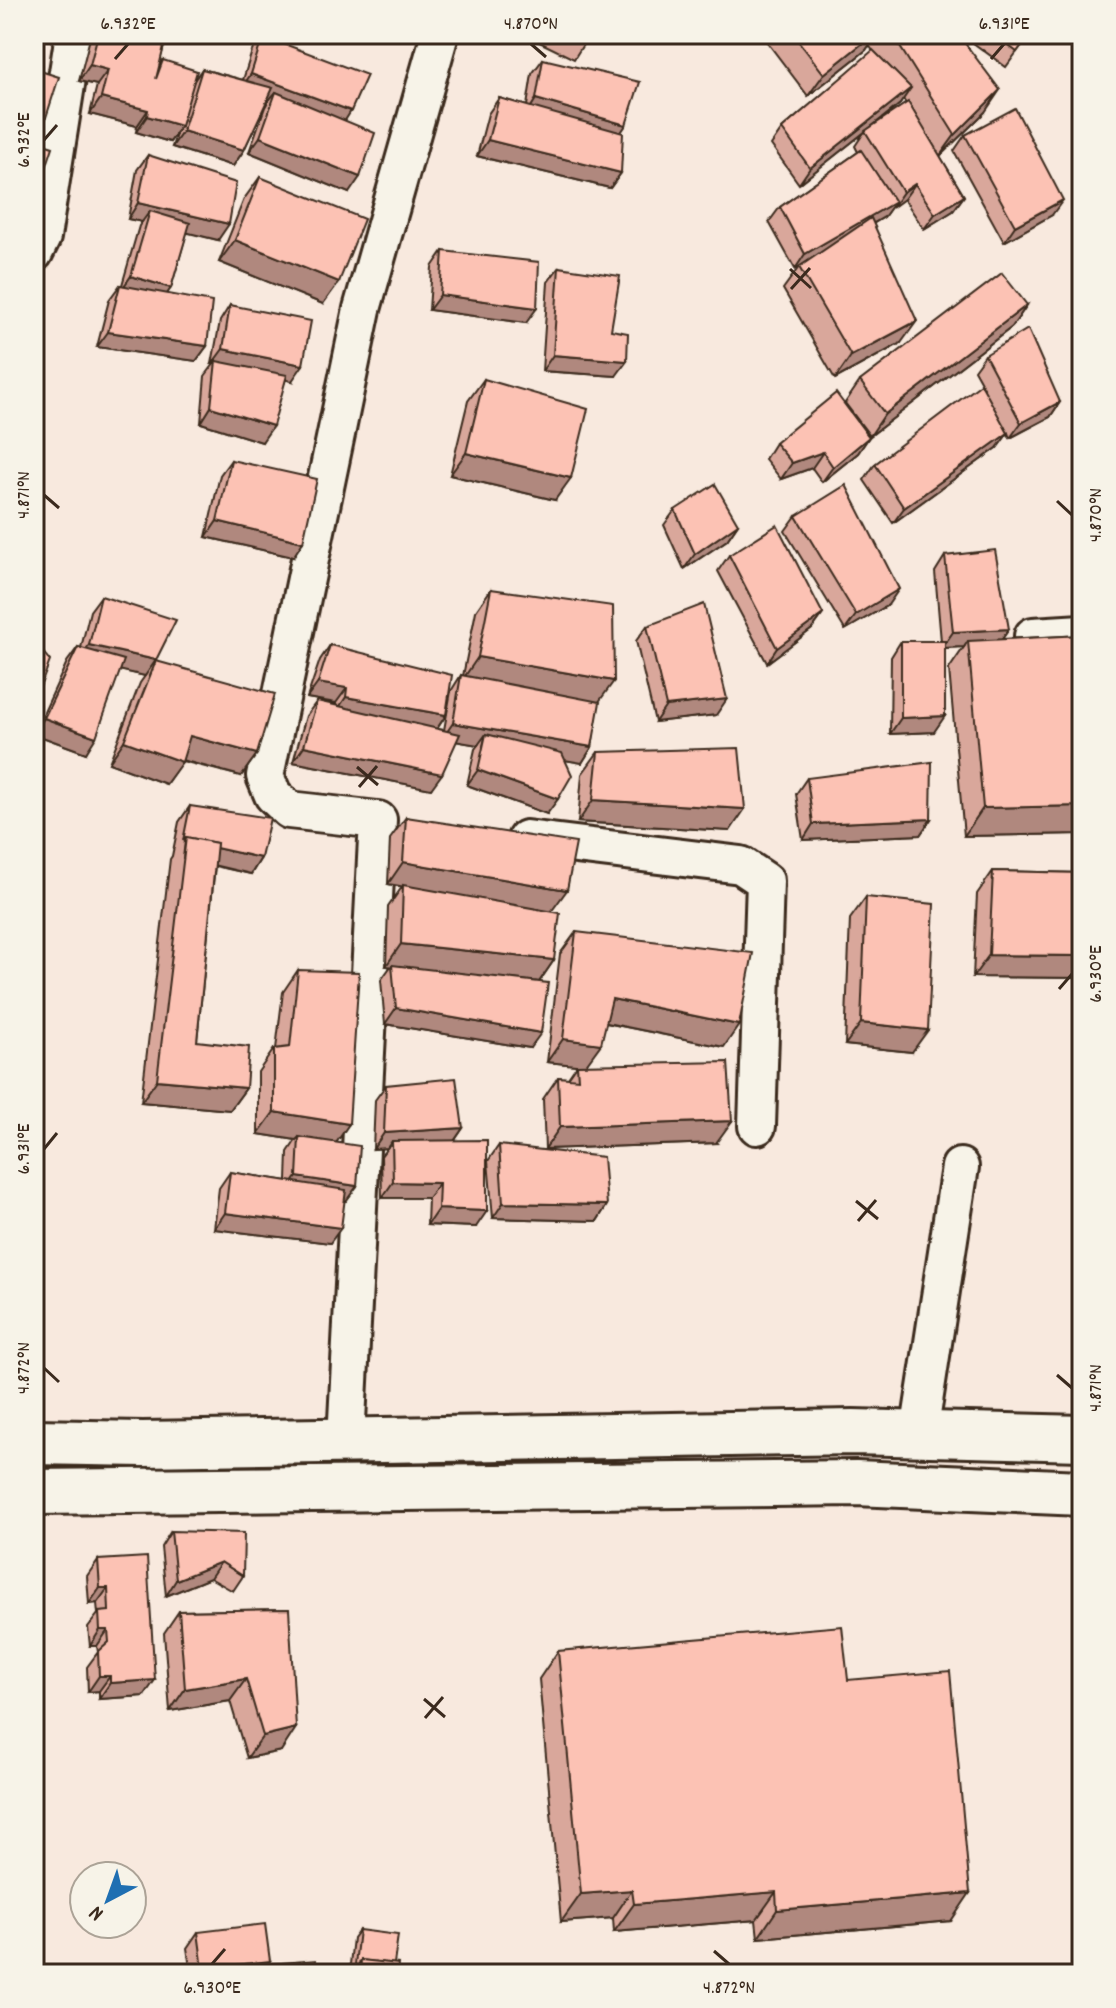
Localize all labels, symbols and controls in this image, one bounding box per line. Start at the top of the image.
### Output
text: 6.932°E [100,11,156,39]
text: 4.870°N [504,11,558,39]
text: 6.931°E [978,11,1030,39]
text: 6.932°E [11,112,39,168]
text: 4.871°N [11,471,39,519]
text: 4.870°N [1083,488,1111,542]
text: 6.930°E [1083,945,1111,1003]
text: 6.931°E [11,1123,39,1175]
text: 4.872°N [11,1342,39,1394]
text: 4.871°N [1083,1364,1111,1412]
north arrow [68,1860,148,1940]
text: N [83,1897,111,1928]
text: 6.930°E [183,1975,241,2003]
text: 4.872°N [703,1975,755,2003]

